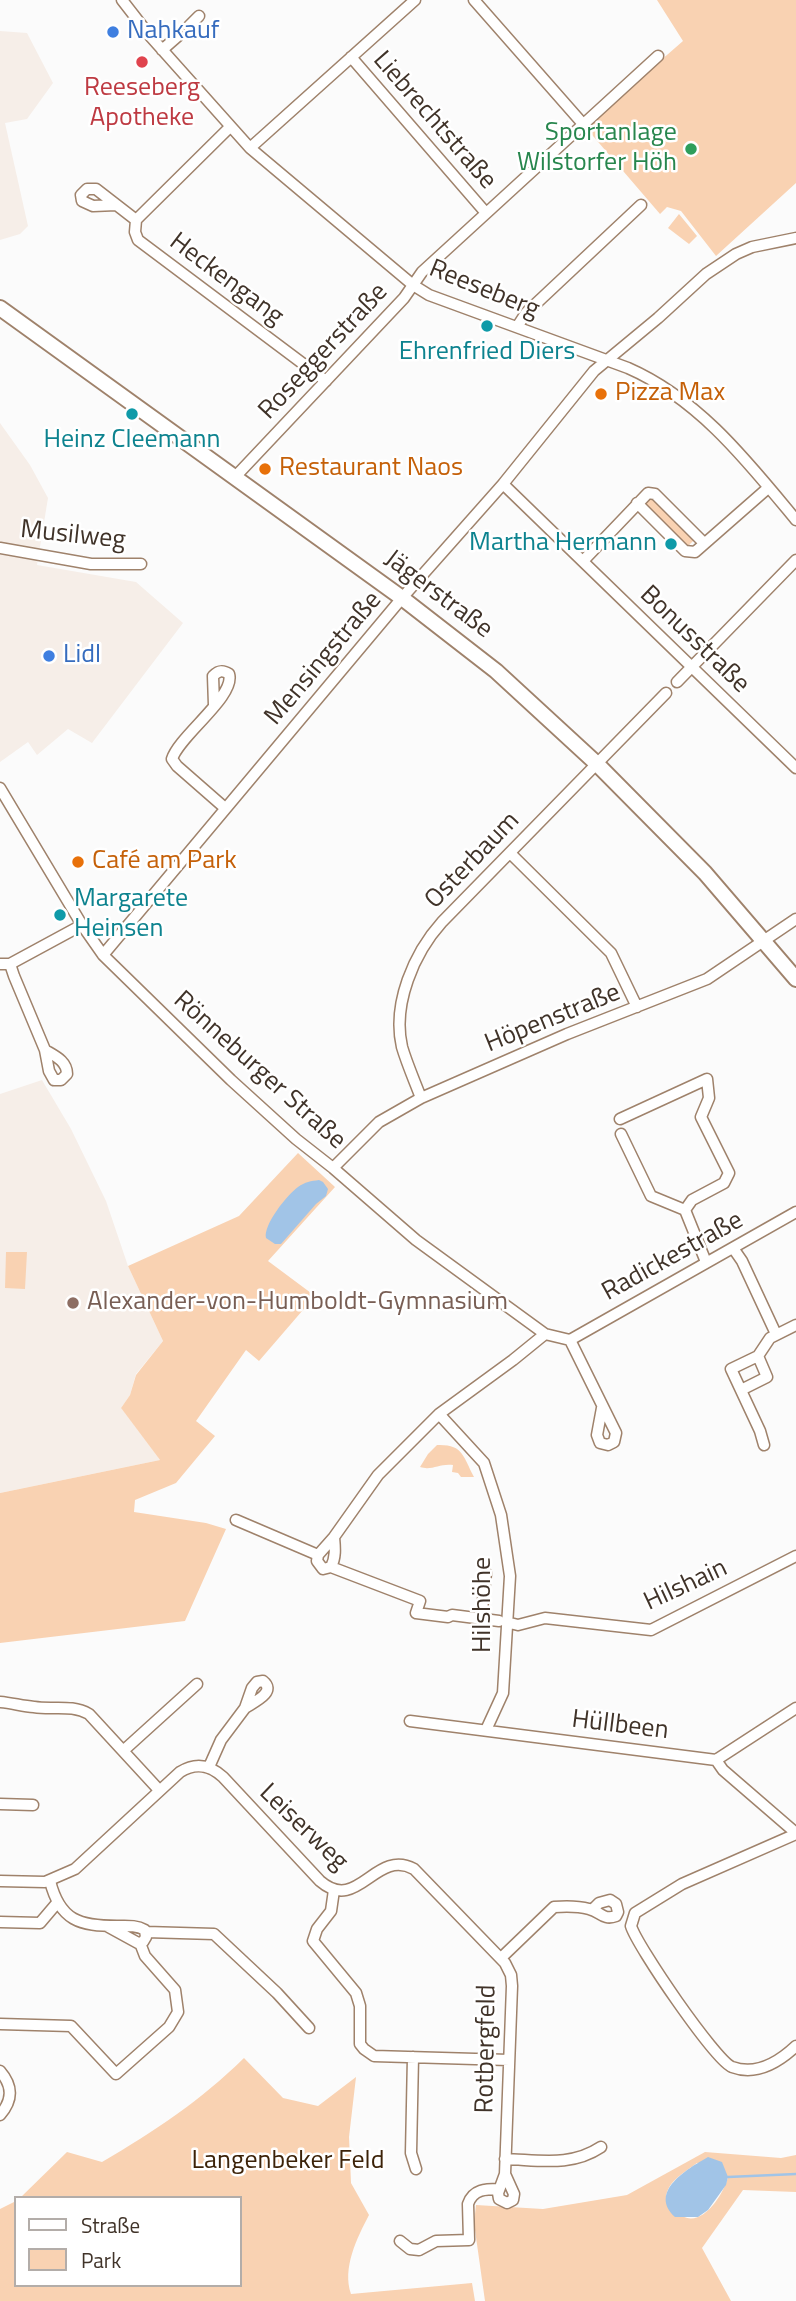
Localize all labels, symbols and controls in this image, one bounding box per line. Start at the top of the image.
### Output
place label: Nahkauf [127,16,219,48]
marker: Nahkauf [105,24,121,40]
street label: Liebrechtstraße [366,46,502,196]
marker: Reeseberg Apotheke [134,54,150,70]
place label: Reeseberg Apotheke [84,73,200,134]
place label: Sportanlage Wilstorfer Höh [517,118,677,180]
marker: Sportanlage Wilstorfer Höh [683,141,699,157]
street label: Heckengang [163,227,289,333]
street label: Reeseberg [424,254,544,326]
street label: Roseggerstraße [253,277,395,427]
marker: Ehrenfried Diers [479,318,495,334]
place label: Ehrenfried Diers [399,337,575,369]
place label: Pizza Max [615,378,725,410]
marker: Pizza Max [593,386,609,402]
marker: Heinz Cleemann [124,406,140,422]
place label: Heinz Cleemann [44,425,220,457]
place label: Restaurant Naos [279,453,463,485]
marker: Restaurant Naos [257,461,273,477]
street label: Musilweg [19,515,127,557]
place label: Martha Hermann [469,528,657,560]
marker: Martha Hermann [663,536,679,552]
street label: Jägerstraße [378,544,498,646]
street label: Bonusstraße [632,580,756,700]
street label: Mensingstraße [259,586,389,732]
place label: Lidl [63,640,101,672]
marker: Lidl [41,648,57,664]
street label: Osterbaum [419,806,527,916]
place label: Café am Park [92,846,237,878]
marker: Café am Park [70,854,86,870]
place label: Margarete Heinsen [74,884,188,946]
marker: Margarete Heinsen [52,907,68,923]
street label: Höpenstraße [481,978,625,1060]
street label: Rönneburger Straße [166,985,352,1157]
street label: Radickestraße [597,1205,749,1309]
place label: Alexander-von-Humboldt-Gymnasium [87,1287,508,1319]
marker: Alexander-von-Humboldt-Gymnasium [65,1295,81,1311]
street label: Hilshain [640,1553,732,1619]
street label: Hilshöhe [468,1557,500,1653]
street label: Hüllbeen [570,1705,670,1747]
street label: Leiserweg [252,1778,354,1878]
street label: Rotbergfeld [470,1984,504,2114]
park label: Langenbeker Feld [192,2146,384,2178]
legend [14,2196,242,2287]
text: Straße [81,2209,140,2241]
text: Park [81,2244,121,2276]

